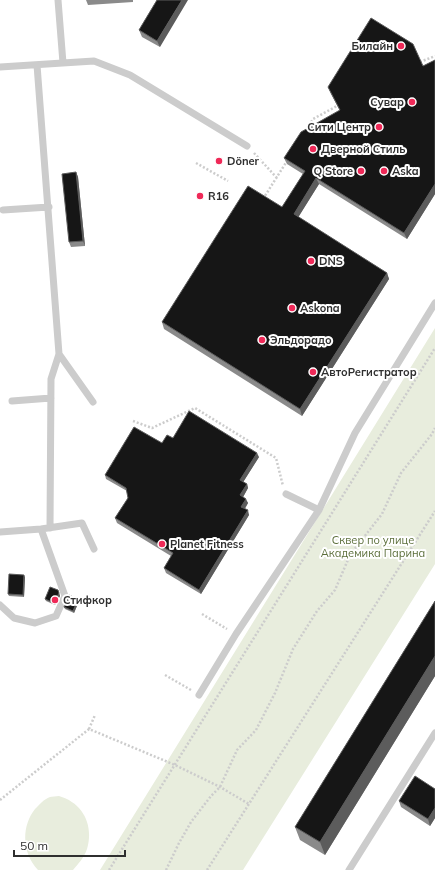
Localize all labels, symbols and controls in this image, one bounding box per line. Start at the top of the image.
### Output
place label: Билайн [351,39,393,53]
marker: Билайн [396,41,406,51]
place label: Сувар [370,95,404,109]
marker: Сувар [407,97,417,107]
place label: Сити Центр [307,120,371,134]
marker: Сити Центр [374,122,384,132]
place label: Дверной Стиль [321,142,405,156]
marker: Дверной Стиль [308,144,318,154]
place label: Döner [227,154,260,168]
marker: Döner [214,156,224,166]
place label: Q Store [313,164,353,178]
place label: Aska [392,164,419,178]
marker: Q Store [356,166,366,176]
marker: Aska [379,166,389,176]
place label: R16 [208,189,229,203]
marker: R16 [195,191,205,201]
place label: DNS [319,254,343,268]
marker: DNS [306,256,316,266]
place label: Askona [300,301,340,315]
marker: Askona [287,303,297,313]
place label: Эльдорадо [270,333,332,347]
marker: Эльдорадо [257,335,267,345]
place label: АвтоРегистратор [321,365,417,379]
marker: АвтоРегистратор [308,367,318,377]
park label: Сквер по улице Академика Парина [321,533,425,560]
place label: Planet Fitness [170,537,244,551]
marker: Planet Fitness [157,539,167,549]
place label: Стифкор [63,593,112,607]
marker: Стифкор [50,595,60,605]
scale bar [14,832,125,858]
text: 50 m [20,838,48,853]

